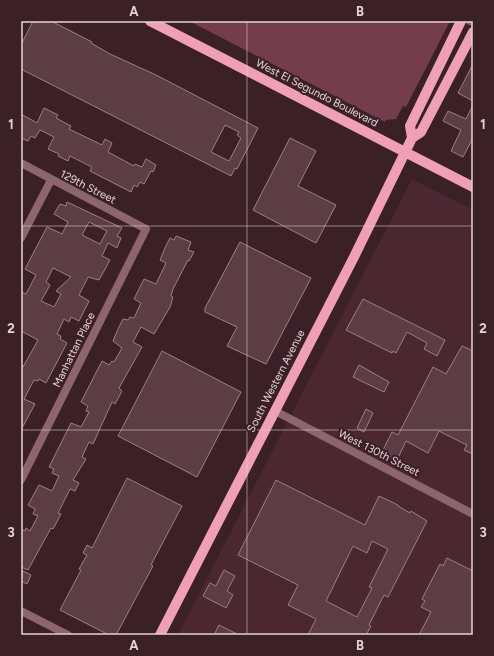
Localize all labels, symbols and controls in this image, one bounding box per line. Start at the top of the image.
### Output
text: A [129,4,139,19]
text: B [356,4,364,19]
street label: West El Segundo Boulevard [254,56,380,130]
text: 1 [8,117,14,132]
text: 1 [480,117,486,132]
street label: 129th Street [58,167,118,207]
street label: Manhattan Place [50,310,98,390]
text: 2 [7,321,15,336]
text: 2 [479,321,487,336]
street label: South Western Avenue [244,328,308,434]
street label: West 130th Street [336,427,422,479]
text: 3 [7,525,15,540]
text: 3 [479,525,487,540]
text: A [129,638,139,653]
text: B [356,638,364,653]

